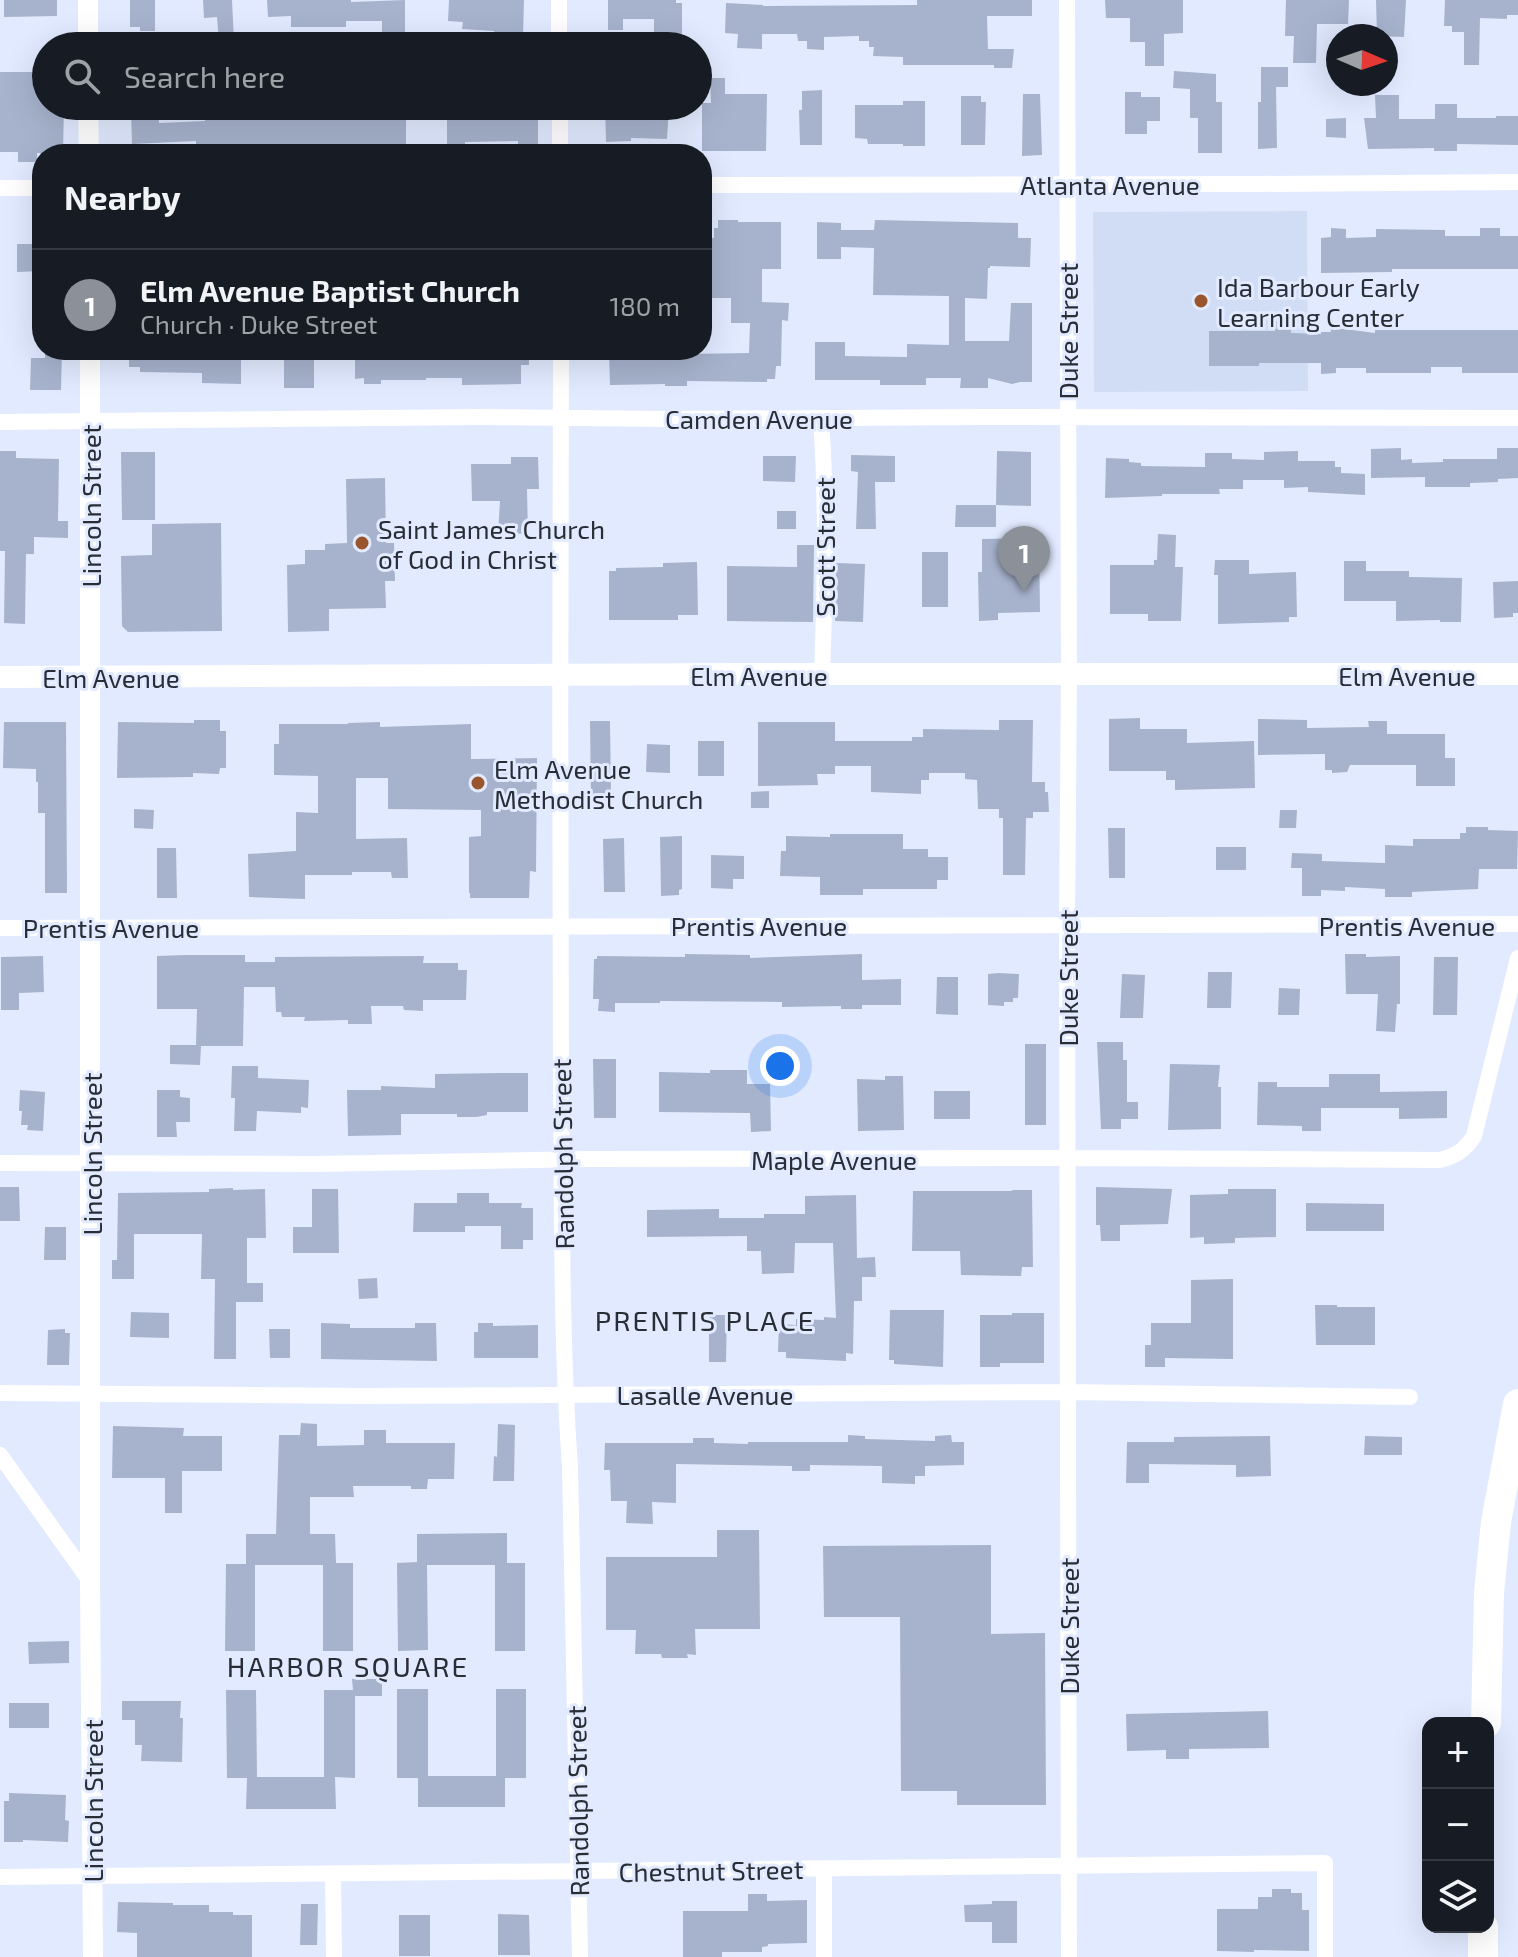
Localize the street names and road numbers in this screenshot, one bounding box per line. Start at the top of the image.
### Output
street label: Atlanta Avenue [1020,169,1200,200]
street label: Duke Street [1052,262,1083,399]
street label: Camden Avenue [665,403,853,434]
street label: Lincoln Street [75,424,106,588]
street label: Scott Street [809,477,840,617]
street label: Elm Avenue [690,660,828,691]
street label: Elm Avenue [1338,660,1476,691]
street label: Elm Avenue [42,662,180,693]
street label: Duke Street [1052,909,1083,1046]
street label: Prentis Avenue [671,910,847,941]
street label: Prentis Avenue [1319,910,1495,941]
street label: Prentis Avenue [23,912,199,943]
street label: Randolph Street [545,1058,579,1250]
street label: Lincoln Street [76,1072,107,1236]
street label: Maple Avenue [751,1144,917,1175]
street label: Lasalle Avenue [617,1379,793,1410]
street label: Duke Street [1053,1557,1084,1694]
street label: Randolph Street [560,1705,594,1897]
street label: Lincoln Street [77,1719,108,1883]
street label: Chestnut Street [618,1853,804,1887]

